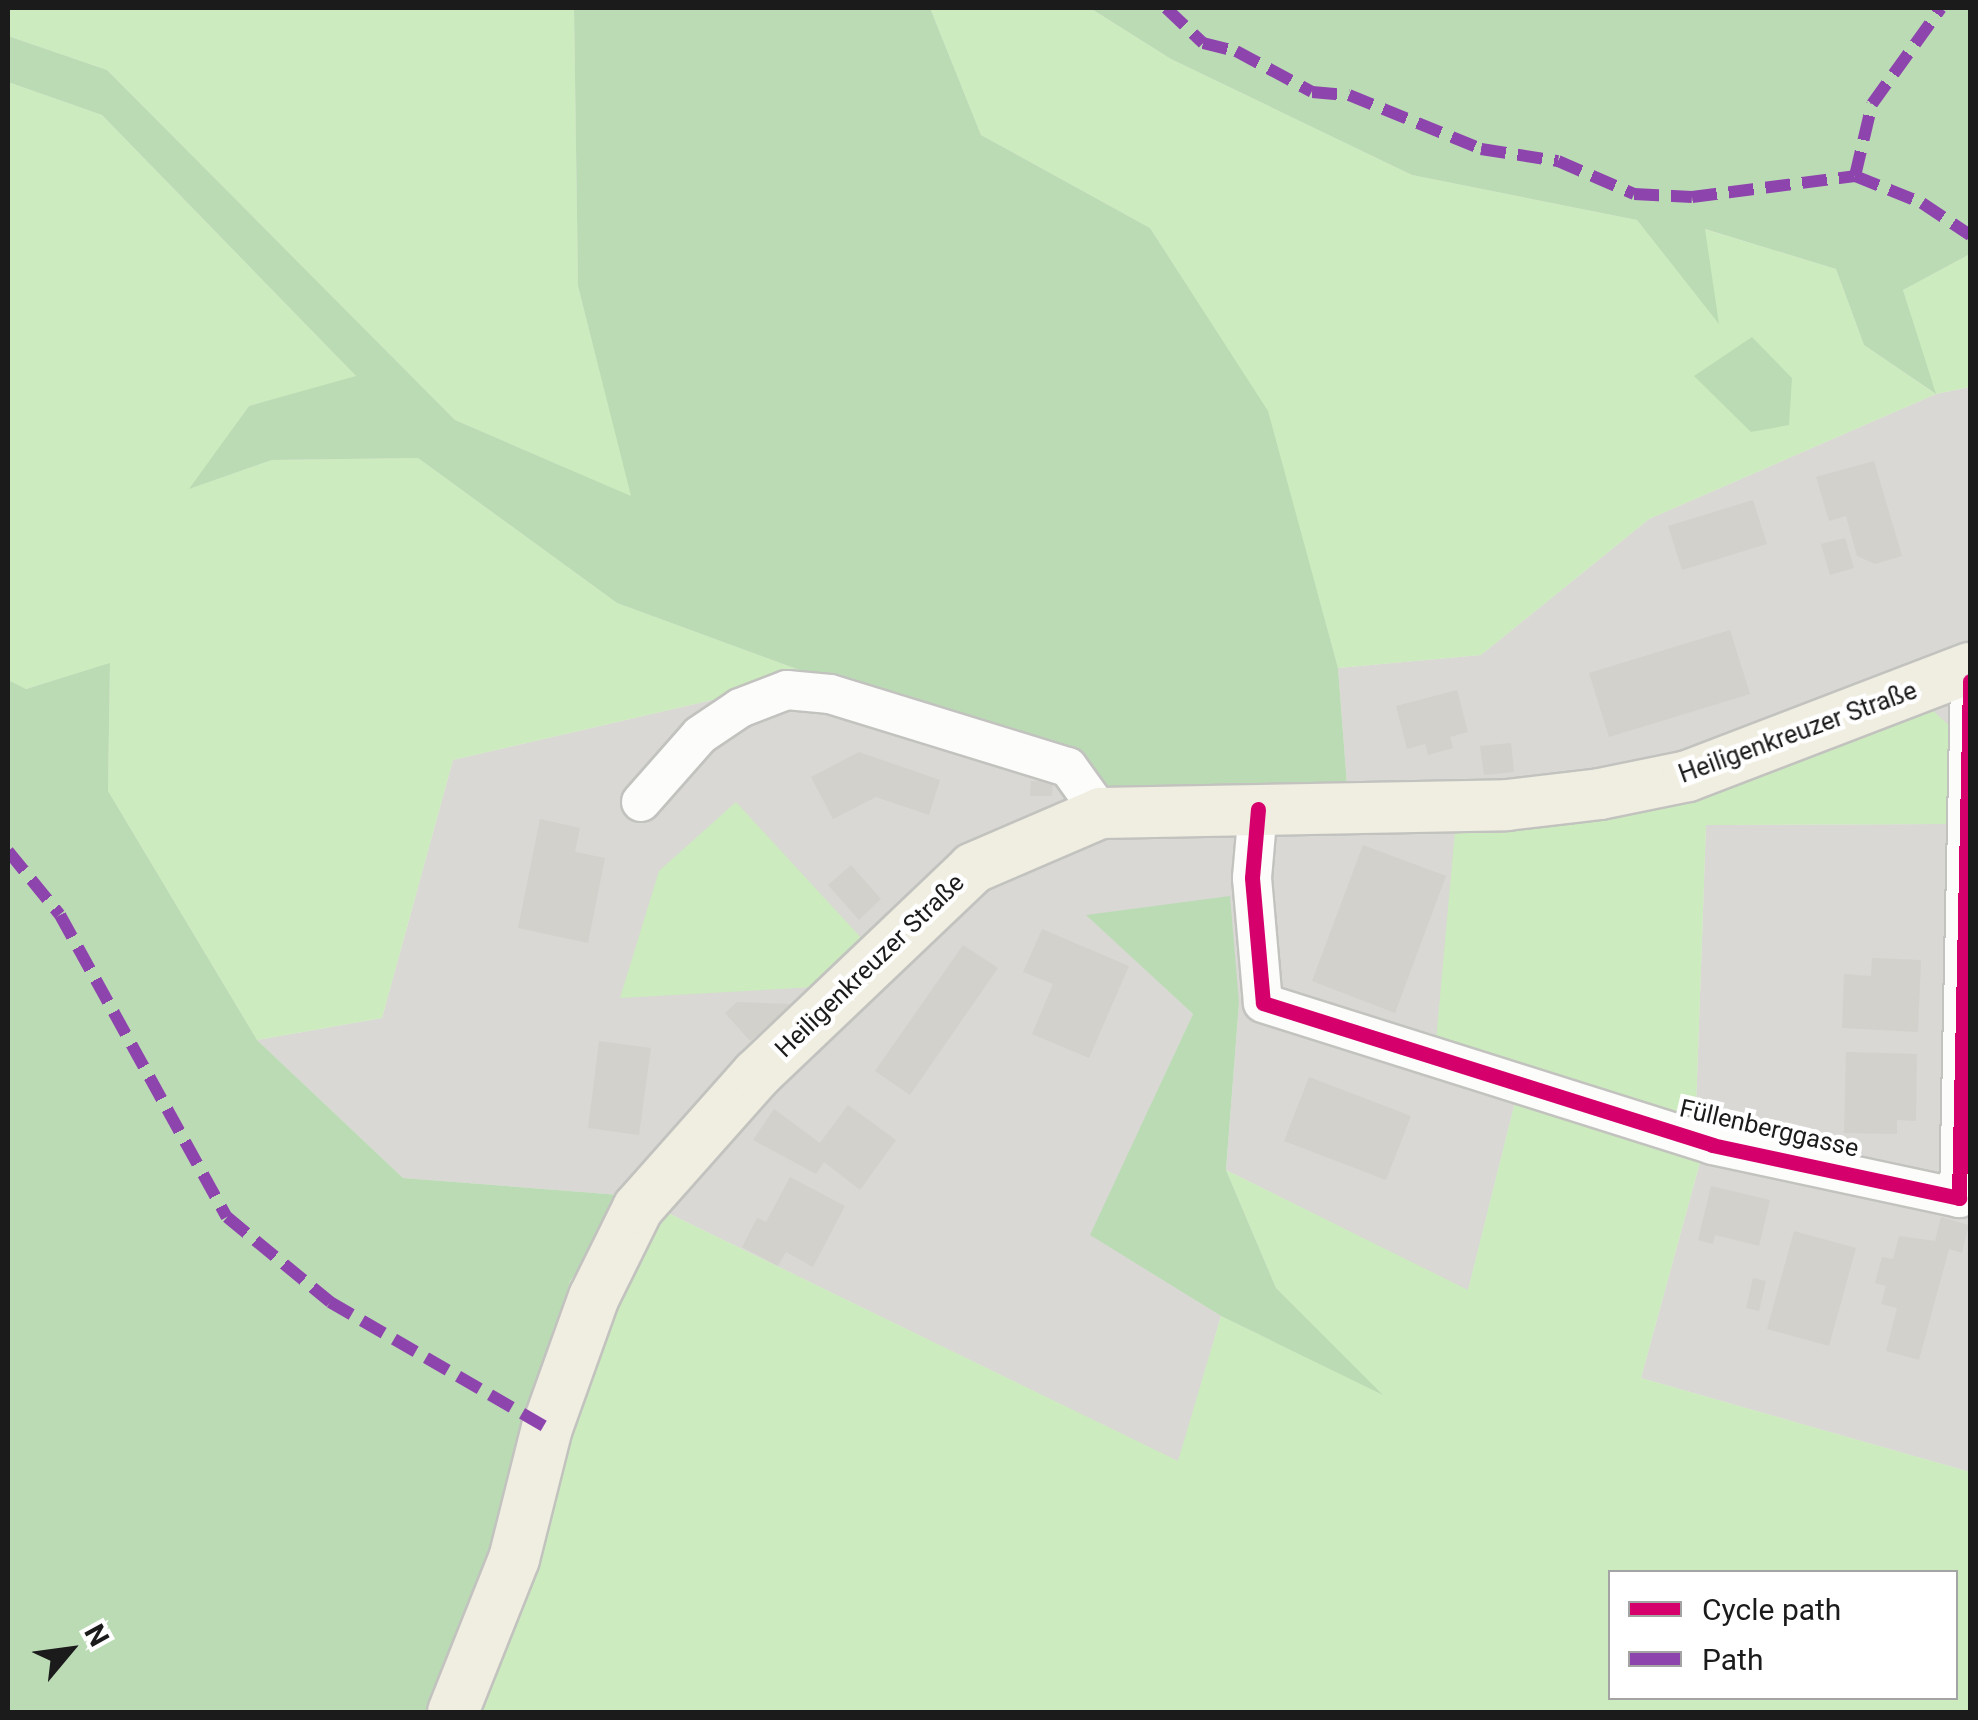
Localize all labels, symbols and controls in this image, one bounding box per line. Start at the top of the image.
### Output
street label: Heiligenkreuzer Straße [1675,676,1921,790]
street label: Heiligenkreuzer Straße [769,868,971,1064]
street label: Füllenberggasse [1677,1094,1861,1164]
legend [1608,1570,1958,1700]
text: Cycle path [1702,1592,1841,1627]
north arrow [20,1600,120,1700]
text: N [77,1619,116,1652]
text: Path [1702,1642,1763,1677]

